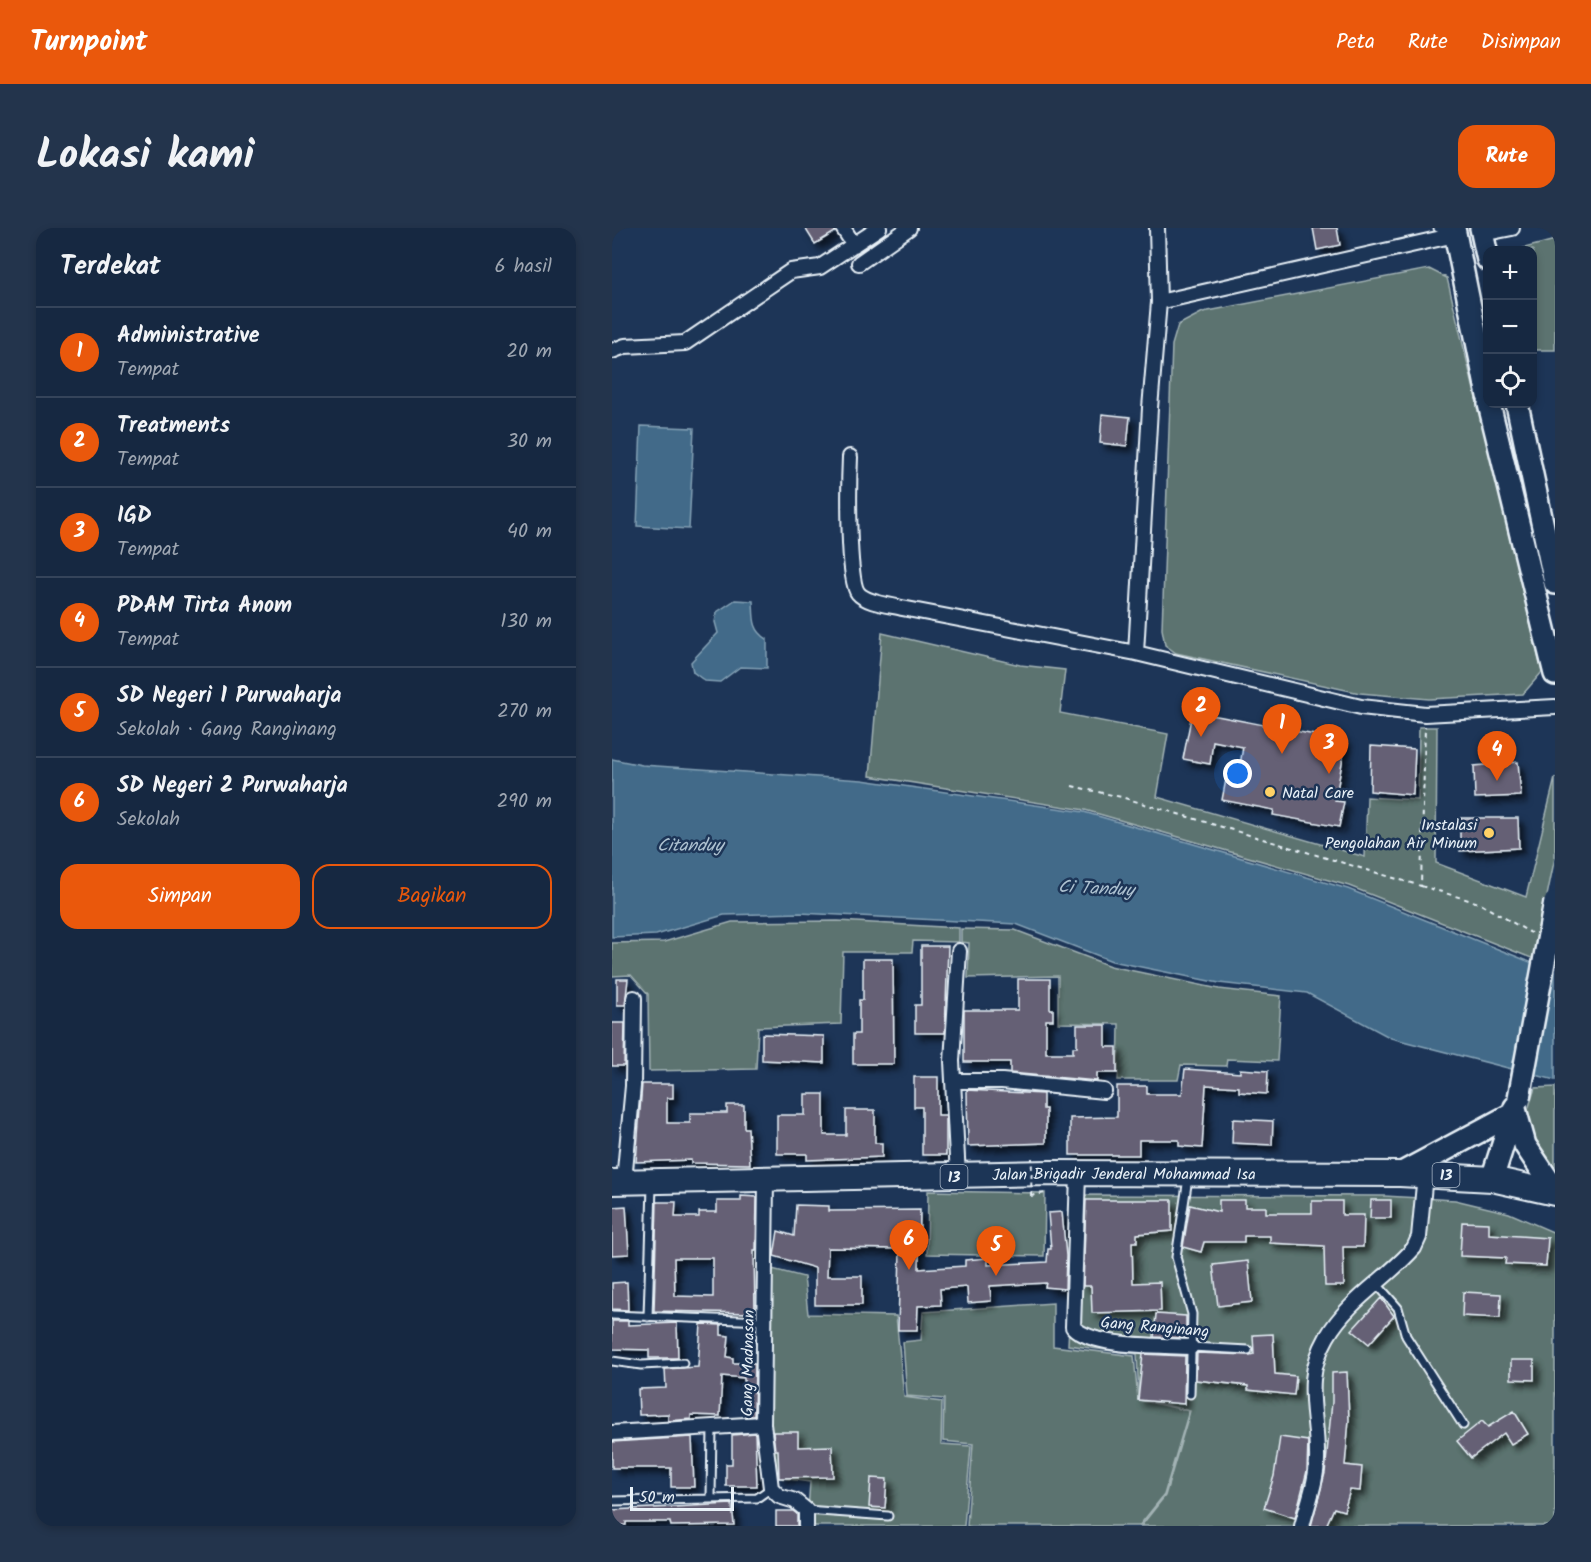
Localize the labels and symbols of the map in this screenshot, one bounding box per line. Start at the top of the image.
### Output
pin: 2 [1182,688,1220,737]
pin: 1 [1262,704,1302,754]
pin: 3 [1310,724,1348,774]
pin: 4 [1478,732,1516,781]
your location [1223,759,1252,788]
place label: Natal Care [1282,781,1354,806]
marker: Natal Care [1263,785,1277,799]
place label: Instalasi Pengolahan Air Minum [1325,813,1478,856]
marker: Instalasi Pengolahan Air Minum [1482,826,1496,840]
water label: Citanduy [657,832,726,861]
water label: Ci Tanduy [1057,873,1137,906]
street label: Jalan Brigadir Jenderal Mohammad Isa [992,1162,1256,1188]
road number: 13 [1432,1163,1460,1187]
road number: 13 [940,1165,968,1189]
pin: 6 [890,1220,928,1270]
pin: 5 [976,1226,1016,1276]
street label: Gang Madnasan [735,1309,762,1417]
street label: Gang Ranginang [1100,1310,1210,1345]
scale bar [630,1484,734,1512]

